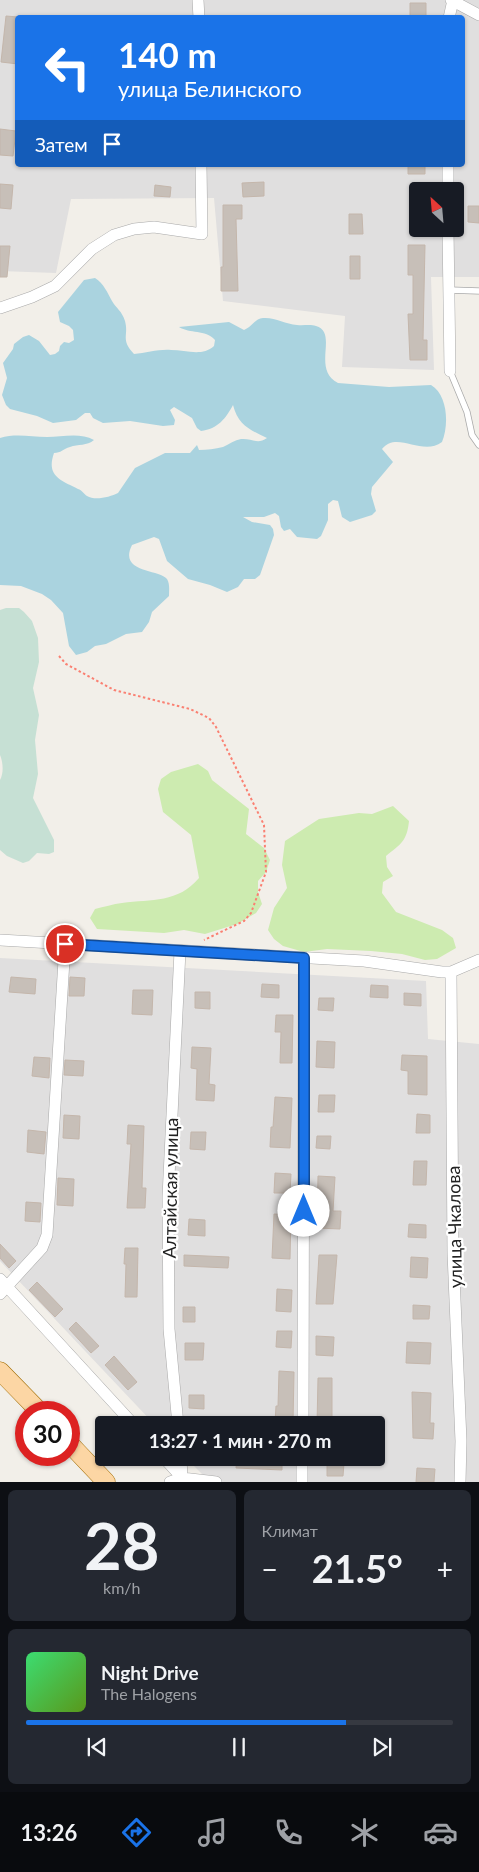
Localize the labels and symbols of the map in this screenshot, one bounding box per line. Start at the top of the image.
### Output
north arrow [409,182,464,238]
pin [44,923,86,965]
street label: Алтайская улица [158,1117,182,1259]
street label: улица Чкалова [442,1166,466,1288]
position arrow [277,1184,329,1236]
speed limit sign: 30 [15,1401,80,1466]

